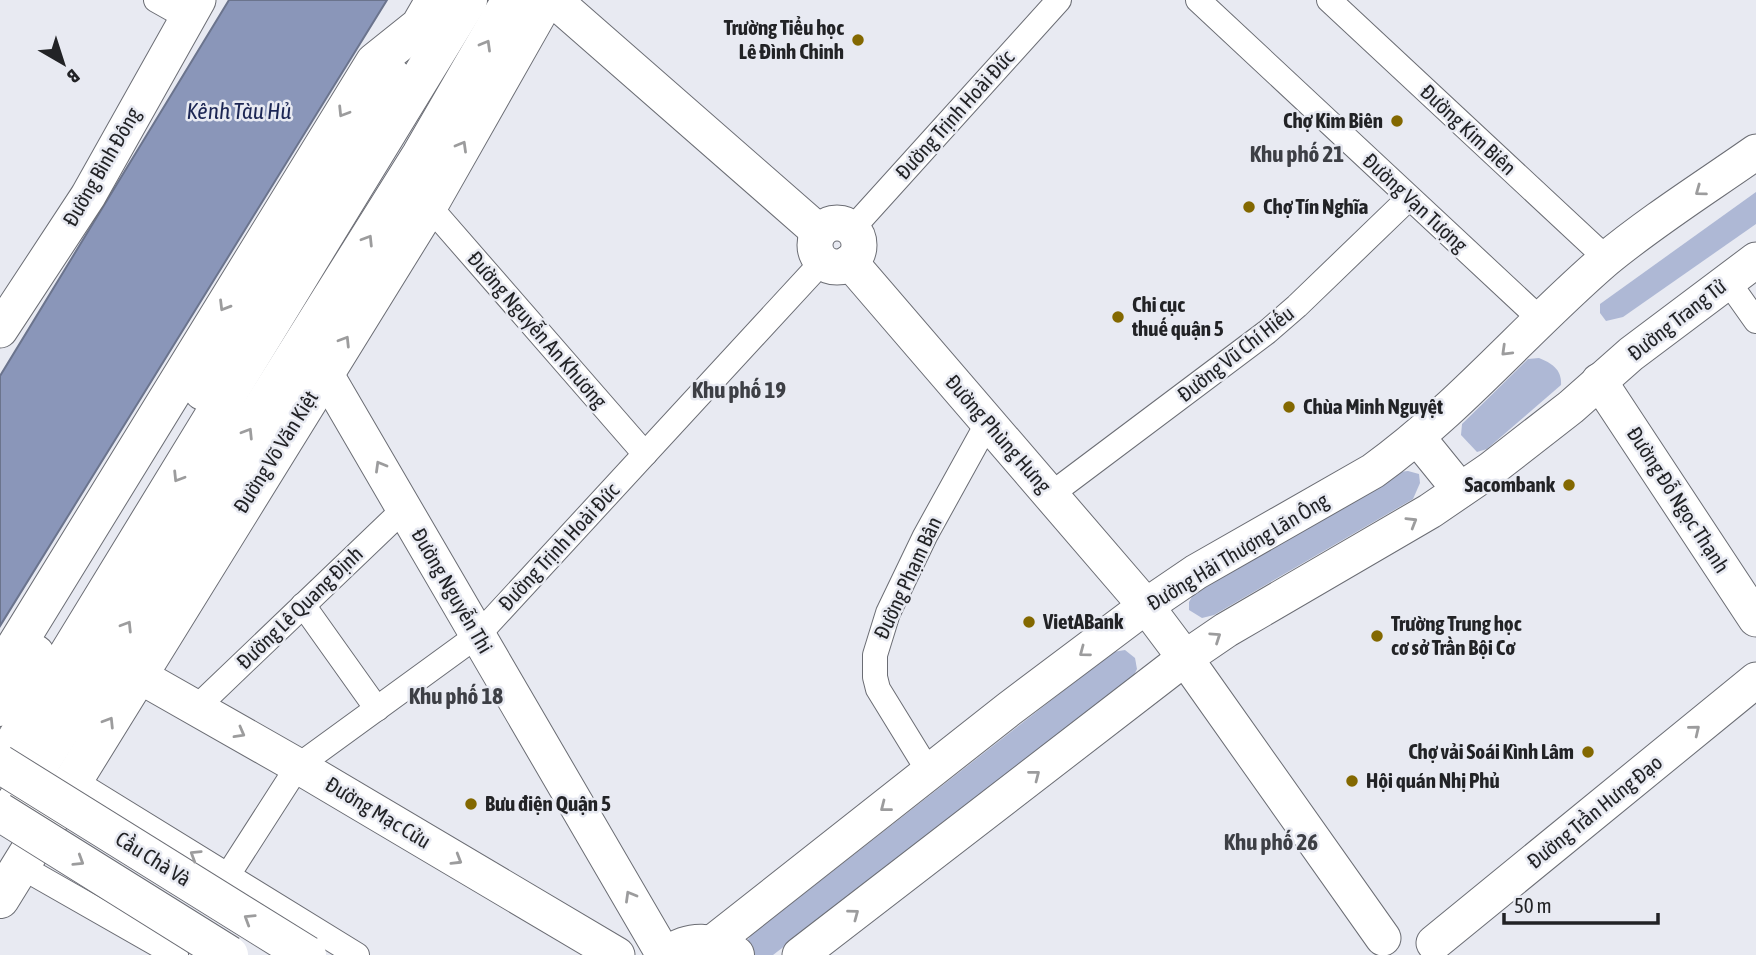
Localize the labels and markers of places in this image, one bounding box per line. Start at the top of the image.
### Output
place label: Trường Tiểu học Lê Đình Chinh [724,15,844,63]
marker: Trường Tiểu học Lê Đình Chinh [850,32,866,48]
place label: Chợ Kim Biên [1283,108,1383,132]
marker: Chợ Kim Biên [1389,113,1405,129]
place label: Chợ Tín Nghĩa [1263,194,1369,218]
marker: Chợ Tín Nghĩa [1241,199,1257,215]
place label: Chi cục thuế quận 5 [1131,292,1224,340]
marker: Chi cục thuế quận 5 [1110,309,1126,325]
place label: Chùa Minh Nguyệt [1303,394,1443,418]
marker: Chùa Minh Nguyệt [1281,399,1297,415]
place label: Sacombank [1465,472,1556,496]
marker: Sacombank [1561,477,1577,493]
place label: VietABank [1042,609,1124,633]
place label: Trường Trung học cơ sở Trần Bội Cơ [1391,611,1522,659]
marker: VietABank [1021,614,1037,630]
marker: Trường Trung học cơ sở Trần Bội Cơ [1369,628,1385,644]
place label: Chợ vải Soái Kình Lâm [1408,739,1574,763]
marker: Chợ vải Soái Kình Lâm [1580,744,1596,760]
place label: Hội quán Nhị Phủ [1366,768,1500,792]
marker: Hội quán Nhị Phủ [1344,773,1360,789]
place label: Bưu điện Quận 5 [485,791,611,815]
marker: Bưu điện Quận 5 [463,796,479,812]

